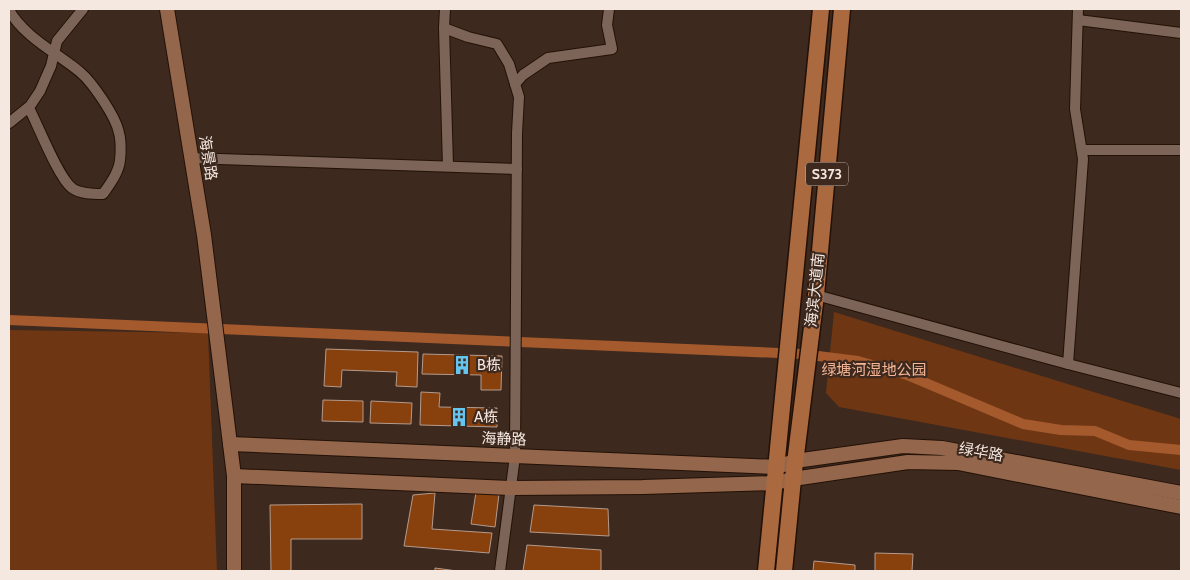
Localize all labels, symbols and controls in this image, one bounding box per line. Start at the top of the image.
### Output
street label: 海景路 [196,134,220,182]
road number: S373 [806,162,848,185]
street label: 海滨大道南 [802,252,828,328]
building icon: B栋 [451,354,473,376]
place label: B栋 [477,356,501,374]
park label: 绿塘河湿地公园 [821,361,927,379]
building icon: A栋 [448,406,470,428]
place label: A栋 [474,408,498,426]
street label: 海静路 [481,429,527,449]
street label: 绿华路 [957,439,1005,465]

